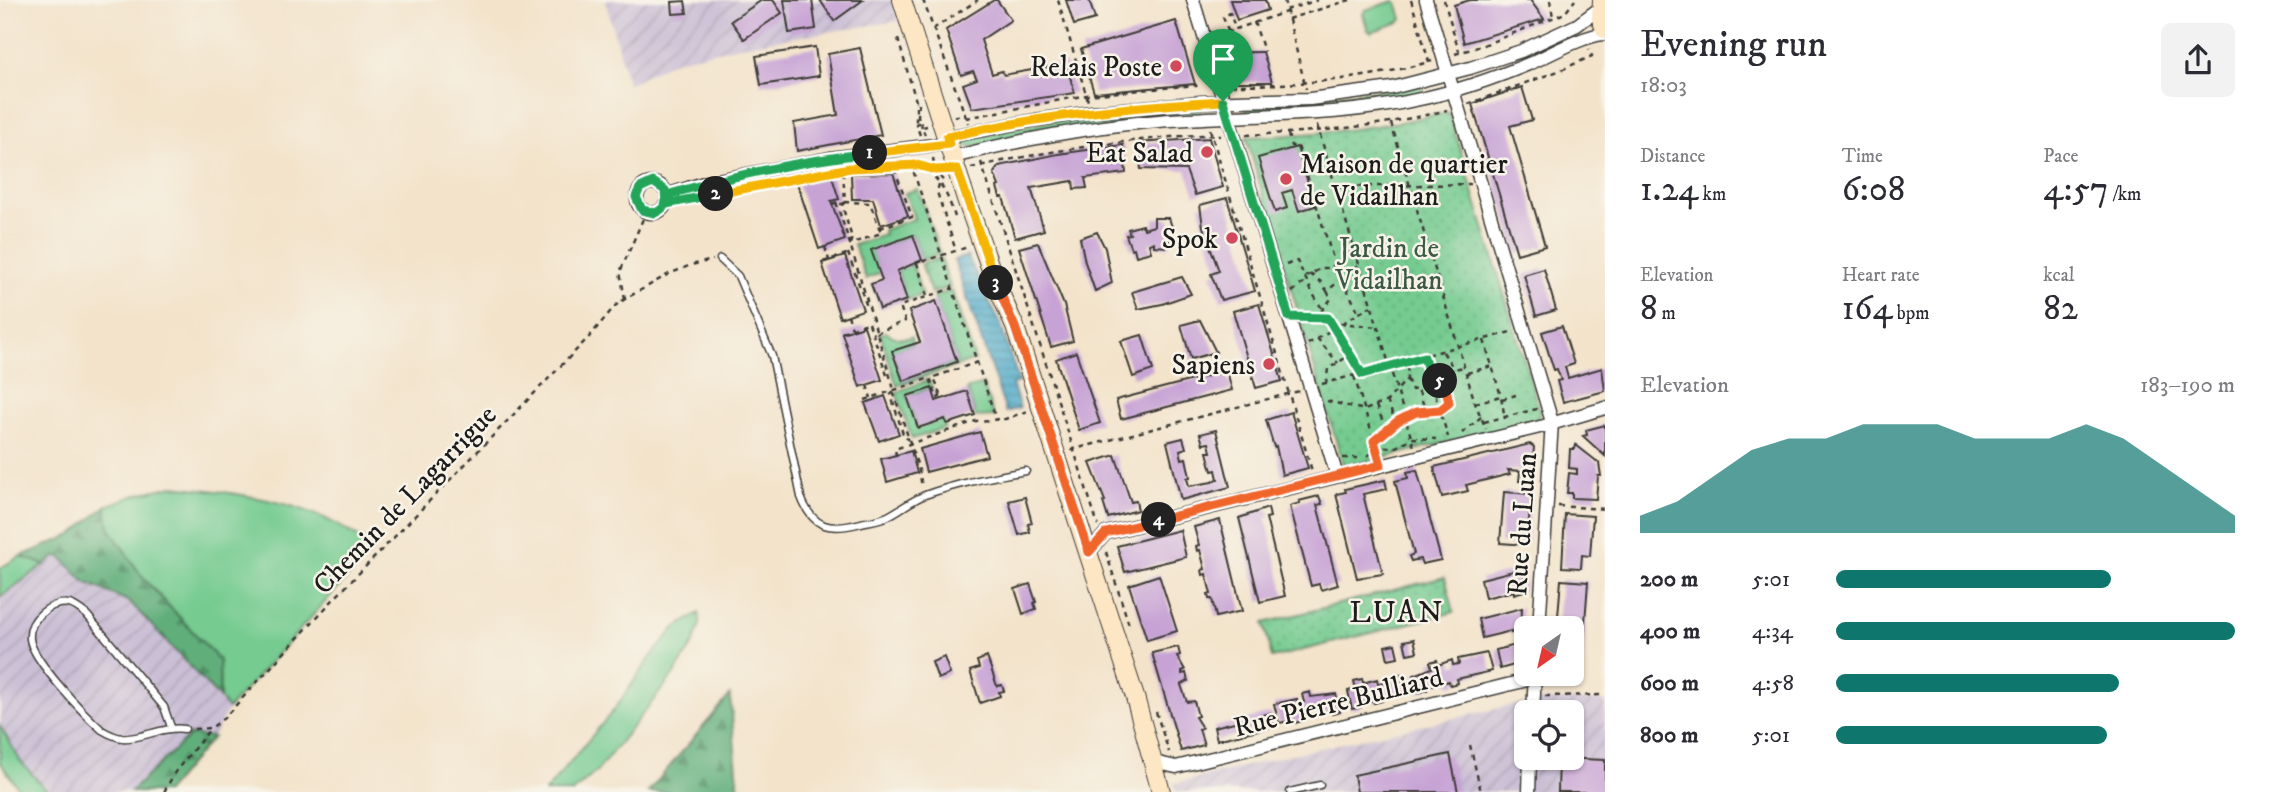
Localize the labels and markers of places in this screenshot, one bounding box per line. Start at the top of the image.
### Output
pin [1193,29,1253,101]
place label: Relais Poste [1030,50,1162,85]
marker: Relais Poste [1168,58,1184,74]
pin: 1 [852,136,888,170]
place label: Eat Salad [1085,136,1193,171]
marker: Eat Salad [1199,144,1215,160]
place label: Maison de quartier de Vidailhan [1300,147,1508,214]
marker: Maison de quartier de Vidailhan [1278,171,1294,187]
pin: 2 [698,176,734,212]
place label: Spok [1162,222,1218,257]
marker: Spok [1224,230,1240,246]
pin: 3 [978,266,1014,300]
place label: Sapiens [1172,348,1255,383]
marker: Sapiens [1261,356,1277,372]
pin: 5 [1422,364,1458,398]
pin: 4 [1142,503,1176,538]

